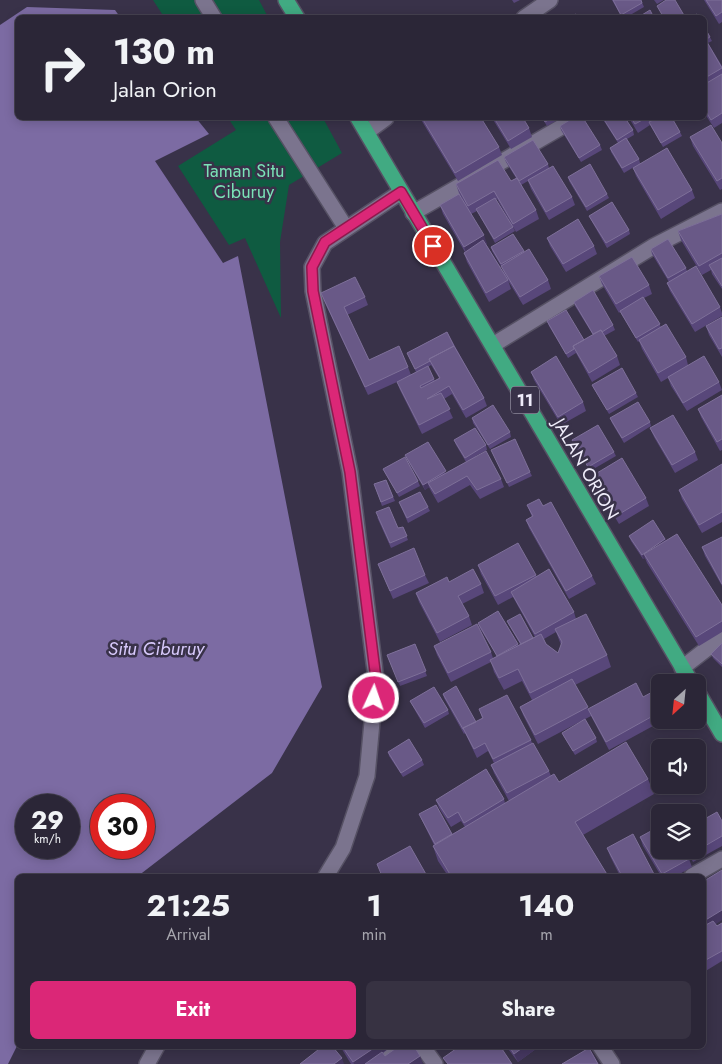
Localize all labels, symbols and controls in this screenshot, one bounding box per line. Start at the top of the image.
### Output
text: 130 m [113,27,215,77]
icon: right [30,35,95,100]
text: Jalan Orion [113,73,217,105]
park label: Taman Situ Ciburuy [203,158,285,205]
pin [412,225,454,267]
icon: arrive [419,232,447,260]
road number: 11 [511,386,539,414]
street label: JALAN ORION [546,412,625,524]
water label: Situ Ciburuy [108,635,206,662]
position arrow [347,671,399,723]
north arrow [651,674,706,729]
map controls [651,674,706,859]
button: sound [651,739,706,794]
speed limit sign: 30 [90,794,155,859]
text: 29 [31,802,64,838]
button: layers [651,804,706,859]
text: km/h [34,830,61,848]
text: 21:25 [147,884,230,927]
text: 1 [367,884,382,927]
text: 140 [518,884,574,927]
text: Arrival [166,923,210,946]
text: min [362,923,387,946]
text: m [540,923,553,946]
button: Exit [30,981,356,1039]
button: Share [366,981,691,1039]

